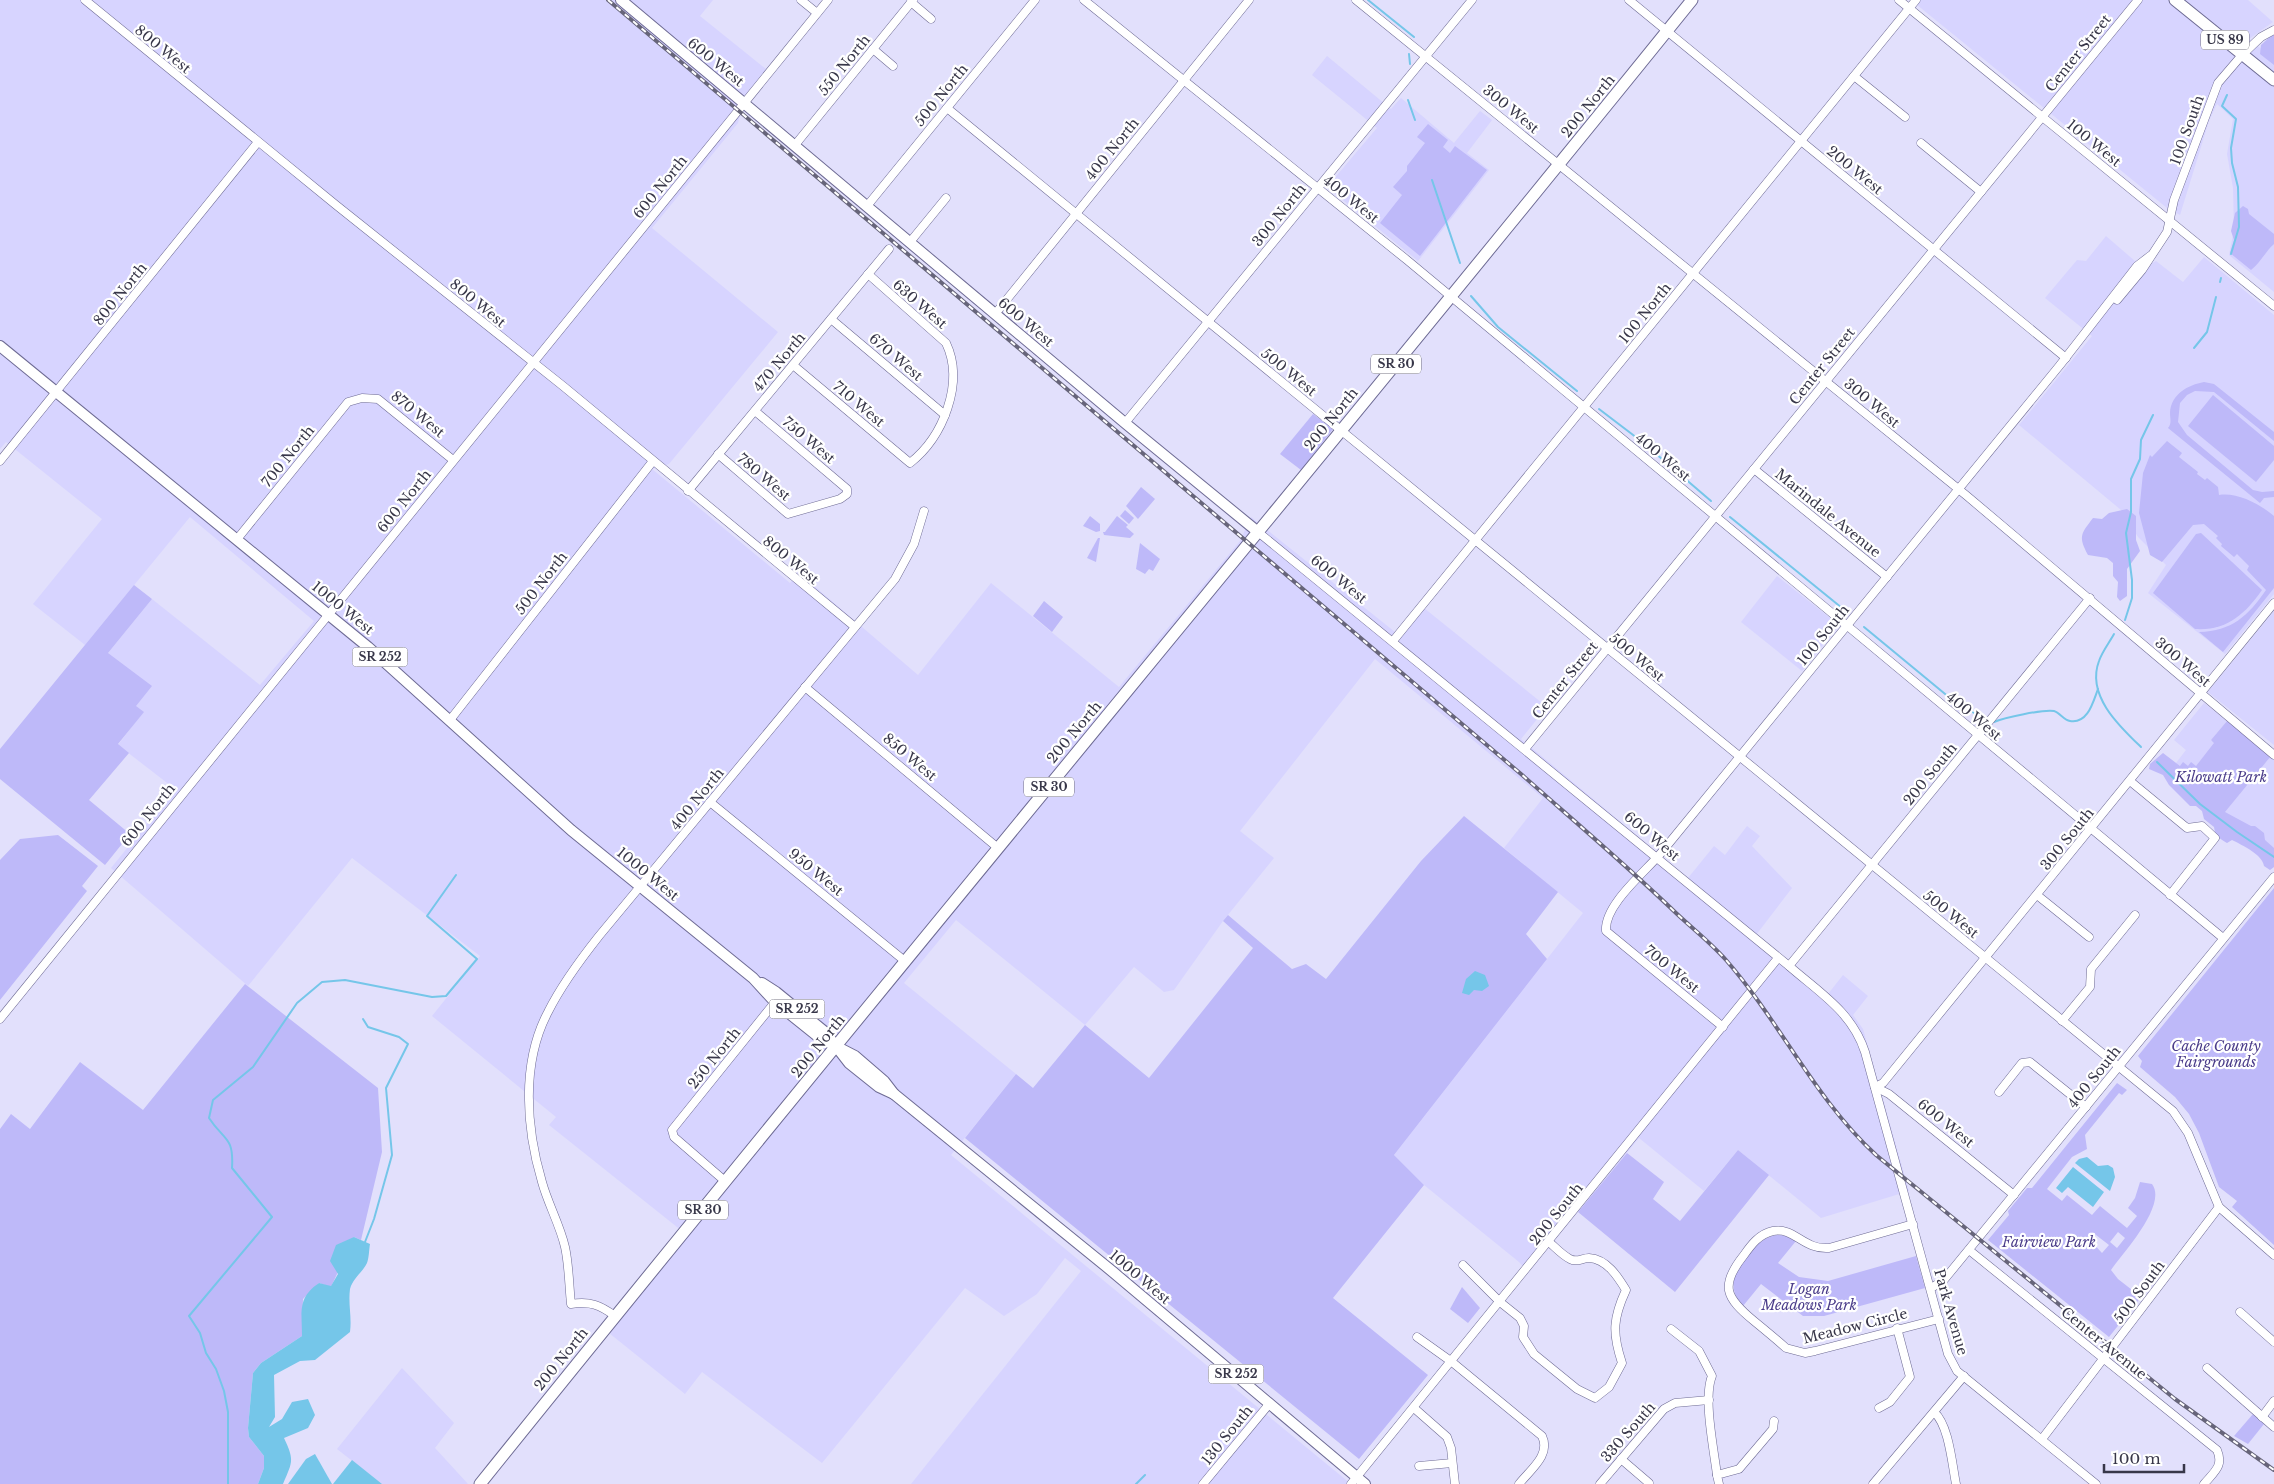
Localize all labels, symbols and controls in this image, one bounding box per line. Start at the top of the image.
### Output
street label: Center Street [2041,10,2115,95]
street label: 800 West [131,21,195,78]
road number: US 89 [2201,30,2249,50]
street label: 550 North [814,31,874,99]
street label: 600 West [684,34,748,91]
street label: 500 North [910,60,972,130]
street label: 200 North [1557,71,1619,141]
street label: 300 West [1479,81,1543,138]
street label: 100 South [2166,92,2208,167]
street label: 400 North [1081,114,1143,184]
street label: 100 West [2063,116,2125,171]
street label: 200 West [1823,142,1887,199]
street label: 600 North [629,152,691,222]
street label: 400 West [1319,171,1383,227]
street label: 300 North [1248,180,1310,250]
street label: 800 North [89,259,151,329]
street label: 800 West [446,275,510,332]
street label: 630 West [889,276,951,333]
street label: 100 North [1615,279,1675,347]
street label: 600 West [994,293,1058,351]
street label: Center Street [1785,323,1859,408]
street label: 470 North [749,328,809,395]
street label: 670 West [865,329,927,385]
street label: 500 West [1258,344,1321,400]
road number: SR 30 [1371,354,1421,374]
street label: 300 West [1840,375,1904,432]
street label: 710 West [830,377,889,431]
street label: 200 North [1300,384,1362,454]
street label: 870 West [387,387,449,442]
street label: 750 West [779,413,840,468]
street label: 700 North [258,421,319,490]
street label: 400 West [1632,429,1695,486]
street label: 780 West [734,450,795,505]
street label: Marindale Avenue [1772,465,1884,561]
street label: 600 North [373,466,435,536]
street label: 800 West [759,532,823,589]
street label: 500 North [511,548,571,618]
street label: 600 West [1307,551,1371,608]
street label: 1000 West [308,577,378,639]
street label: 100 South [1793,601,1853,669]
street label: 500 West [1606,629,1669,686]
street label: 300 West [2151,634,2215,691]
street label: Center Street [1528,637,1602,722]
road number: SR 252 [352,648,408,666]
street label: 400 West [1943,688,2006,745]
street label: 200 North [1043,697,1105,767]
street label: 850 West [879,729,941,785]
street label: 200 South [1899,739,1961,809]
street label: 400 North [666,764,728,834]
park label: Kilowatt Park [2174,768,2267,786]
road number: SR 30 [1024,778,1074,796]
street label: 600 North [117,780,179,850]
street label: 300 South [2036,804,2098,874]
street label: 600 West [1620,807,1684,865]
street label: 1000 West [613,843,683,905]
street label: 950 West [785,844,848,900]
street label: 500 West [1920,886,1983,942]
street label: 700 West [1641,941,1704,997]
road number: SR 252 [770,1000,824,1019]
street label: 200 North [787,1011,849,1081]
street label: 250 North [684,1023,744,1092]
park label: Cache County Fairgrounds [2171,1037,2262,1071]
street label: 400 South [2063,1042,2125,1112]
street label: 600 West [1914,1095,1978,1152]
street label: 200 South [1525,1179,1587,1249]
road number: SR 30 [678,1200,728,1220]
park label: Fairview Park [2001,1233,2096,1251]
street label: 1000 West [1106,1246,1175,1308]
street label: 500 South [2109,1257,2169,1327]
street label: Park Avenue [1930,1267,1972,1357]
park label: Logan Meadows Park [1760,1280,1857,1314]
street label: Center Avenue [2057,1303,2151,1383]
street label: Meadow Circle [1801,1304,1909,1348]
street label: 200 North [530,1324,592,1394]
road number: SR 252 [1208,1365,1264,1384]
street label: 330 South [1597,1398,1659,1466]
street label: 130 South [1198,1401,1257,1468]
scale bar [2104,1442,2184,1474]
text: 100 m [2112,1449,2161,1468]

